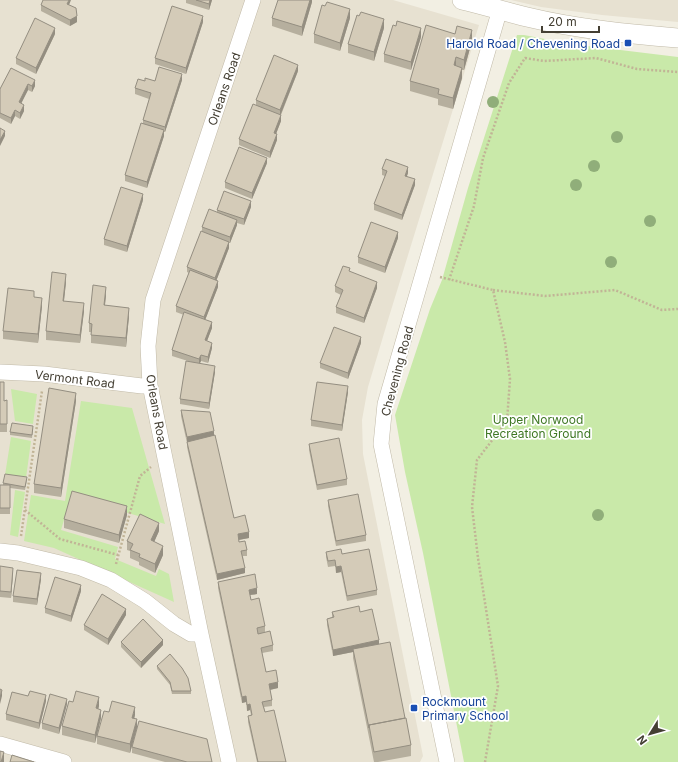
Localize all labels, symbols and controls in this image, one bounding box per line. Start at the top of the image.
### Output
scale bar [542,8,599,34]
text: 20 m [548,14,577,29]
place label: Harold Road / Chevening Road [446,36,620,51]
marker: Harold Road / Chevening Road [623,38,633,48]
street label: Orleans Road [204,50,244,128]
street label: Chevening Road [378,324,416,418]
street label: Vermont Road [34,367,116,391]
street label: Orleans Road [143,373,171,451]
park label: Upper Norwood Recreation Ground [485,412,591,441]
place label: Rockmount Primary School [422,694,508,723]
marker: Rockmount Primary School [409,703,419,713]
north arrow [630,714,670,754]
text: N [634,732,650,748]

